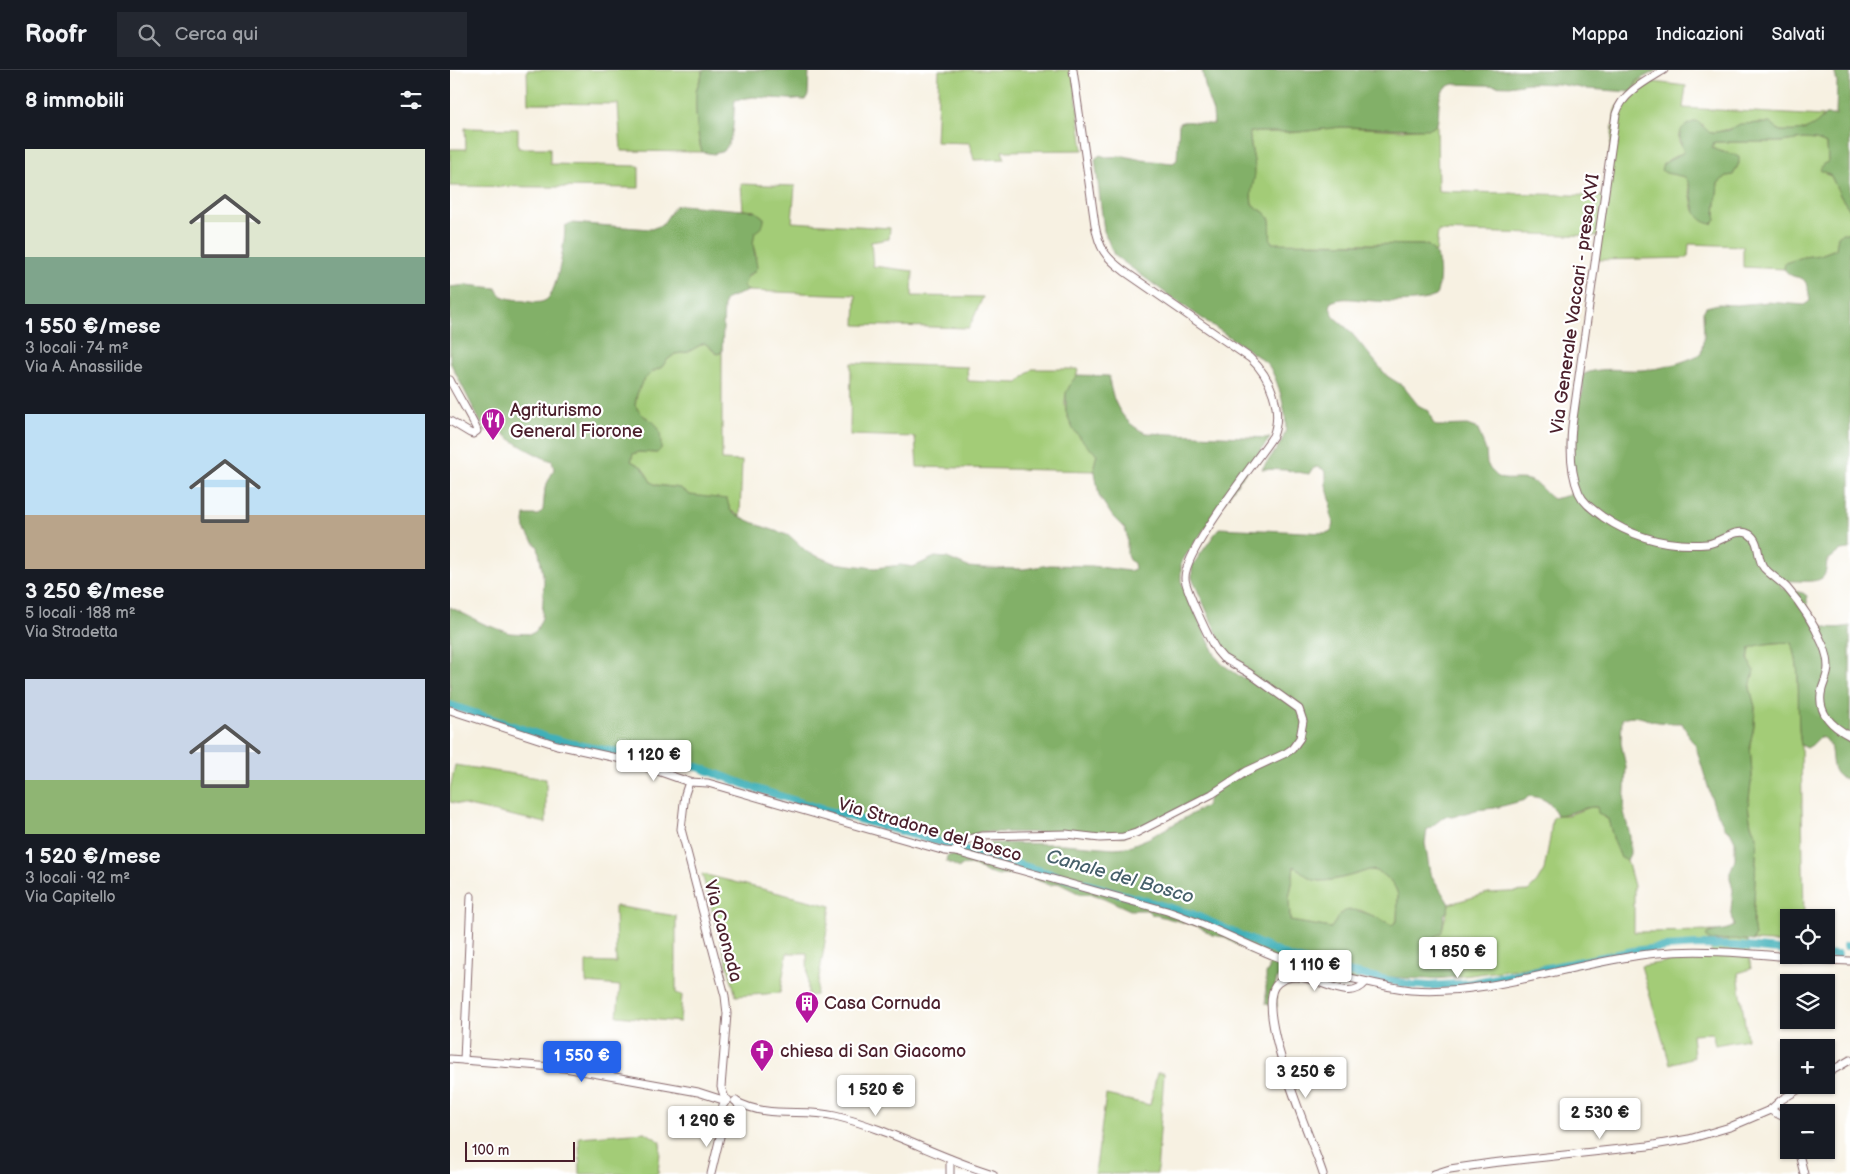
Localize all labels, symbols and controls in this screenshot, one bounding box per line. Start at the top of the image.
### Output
search box [117,12,467,57]
text: Roofr [25,20,87,49]
icon: search [135,21,163,49]
text: Cerca qui [175,23,258,46]
text: Mappa [1571,24,1628,45]
text: Indicazioni [1656,24,1744,45]
text: Salvati [1772,24,1825,45]
icon: filters [397,86,425,114]
text: 8 immobili [25,88,124,113]
street label: Via Generale Vaccari - presa XVI [1546,173,1604,435]
icon: home [180,181,270,271]
text: 1 550 €/mese [25,314,161,339]
text: 3 locali · 74 m² [25,339,129,358]
text: Via A. Anassilide [25,358,143,377]
place label: Agriturismo General Fiorone [510,400,643,442]
restaurant icon: Agriturismo General Fiorone [480,407,506,441]
icon: home [180,446,270,536]
text: 3 250 €/mese [25,579,164,604]
text: 5 locali · 188 m² [25,604,136,623]
text: Via Stradetta [25,623,118,642]
icon: home [180,711,270,801]
pin: 1 120 € [608,740,700,782]
text: 1 120 € [627,746,681,765]
street label: Via Stradone del Bosco [836,794,1024,866]
text: 1 520 €/mese [25,844,161,869]
water label: Canale del Bosco [1044,845,1196,909]
text: 3 locali · 92 m² [25,869,130,888]
street label: Via Caonada [699,878,747,984]
text: Via Capitello [25,888,116,907]
map controls [1780,909,1835,1159]
button: locate [1780,909,1835,964]
pin: 1 850 € [1412,936,1504,979]
text: 1 850 € [1430,943,1486,962]
pin: 1 110 € [1269,950,1361,992]
text: 1 110 € [1290,956,1340,975]
button: layers [1780,974,1835,1029]
building icon: Casa Cornuda [794,990,820,1024]
place label: Casa Cornuda [824,993,941,1014]
church icon: chiesa di San Giacomo [749,1038,775,1072]
button: + [1780,1039,1835,1094]
pin: 1 550 € [536,1040,628,1083]
place label: chiesa di San Giacomo [780,1041,966,1062]
text: 1 550 € [554,1047,610,1066]
pin: 3 250 € [1260,1056,1352,1099]
text: 3 250 € [1277,1063,1335,1082]
pin: 1 520 € [830,1074,922,1117]
text: 1 520 € [848,1081,904,1100]
pin: 2 530 € [1554,1098,1646,1140]
text: 2 530 € [1571,1104,1629,1123]
button: − [1780,1104,1835,1159]
pin: 1 290 € [661,1106,753,1148]
text: 1 290 € [679,1112,735,1131]
scale bar [465,1139,575,1162]
text: 100 m [472,1142,509,1159]

